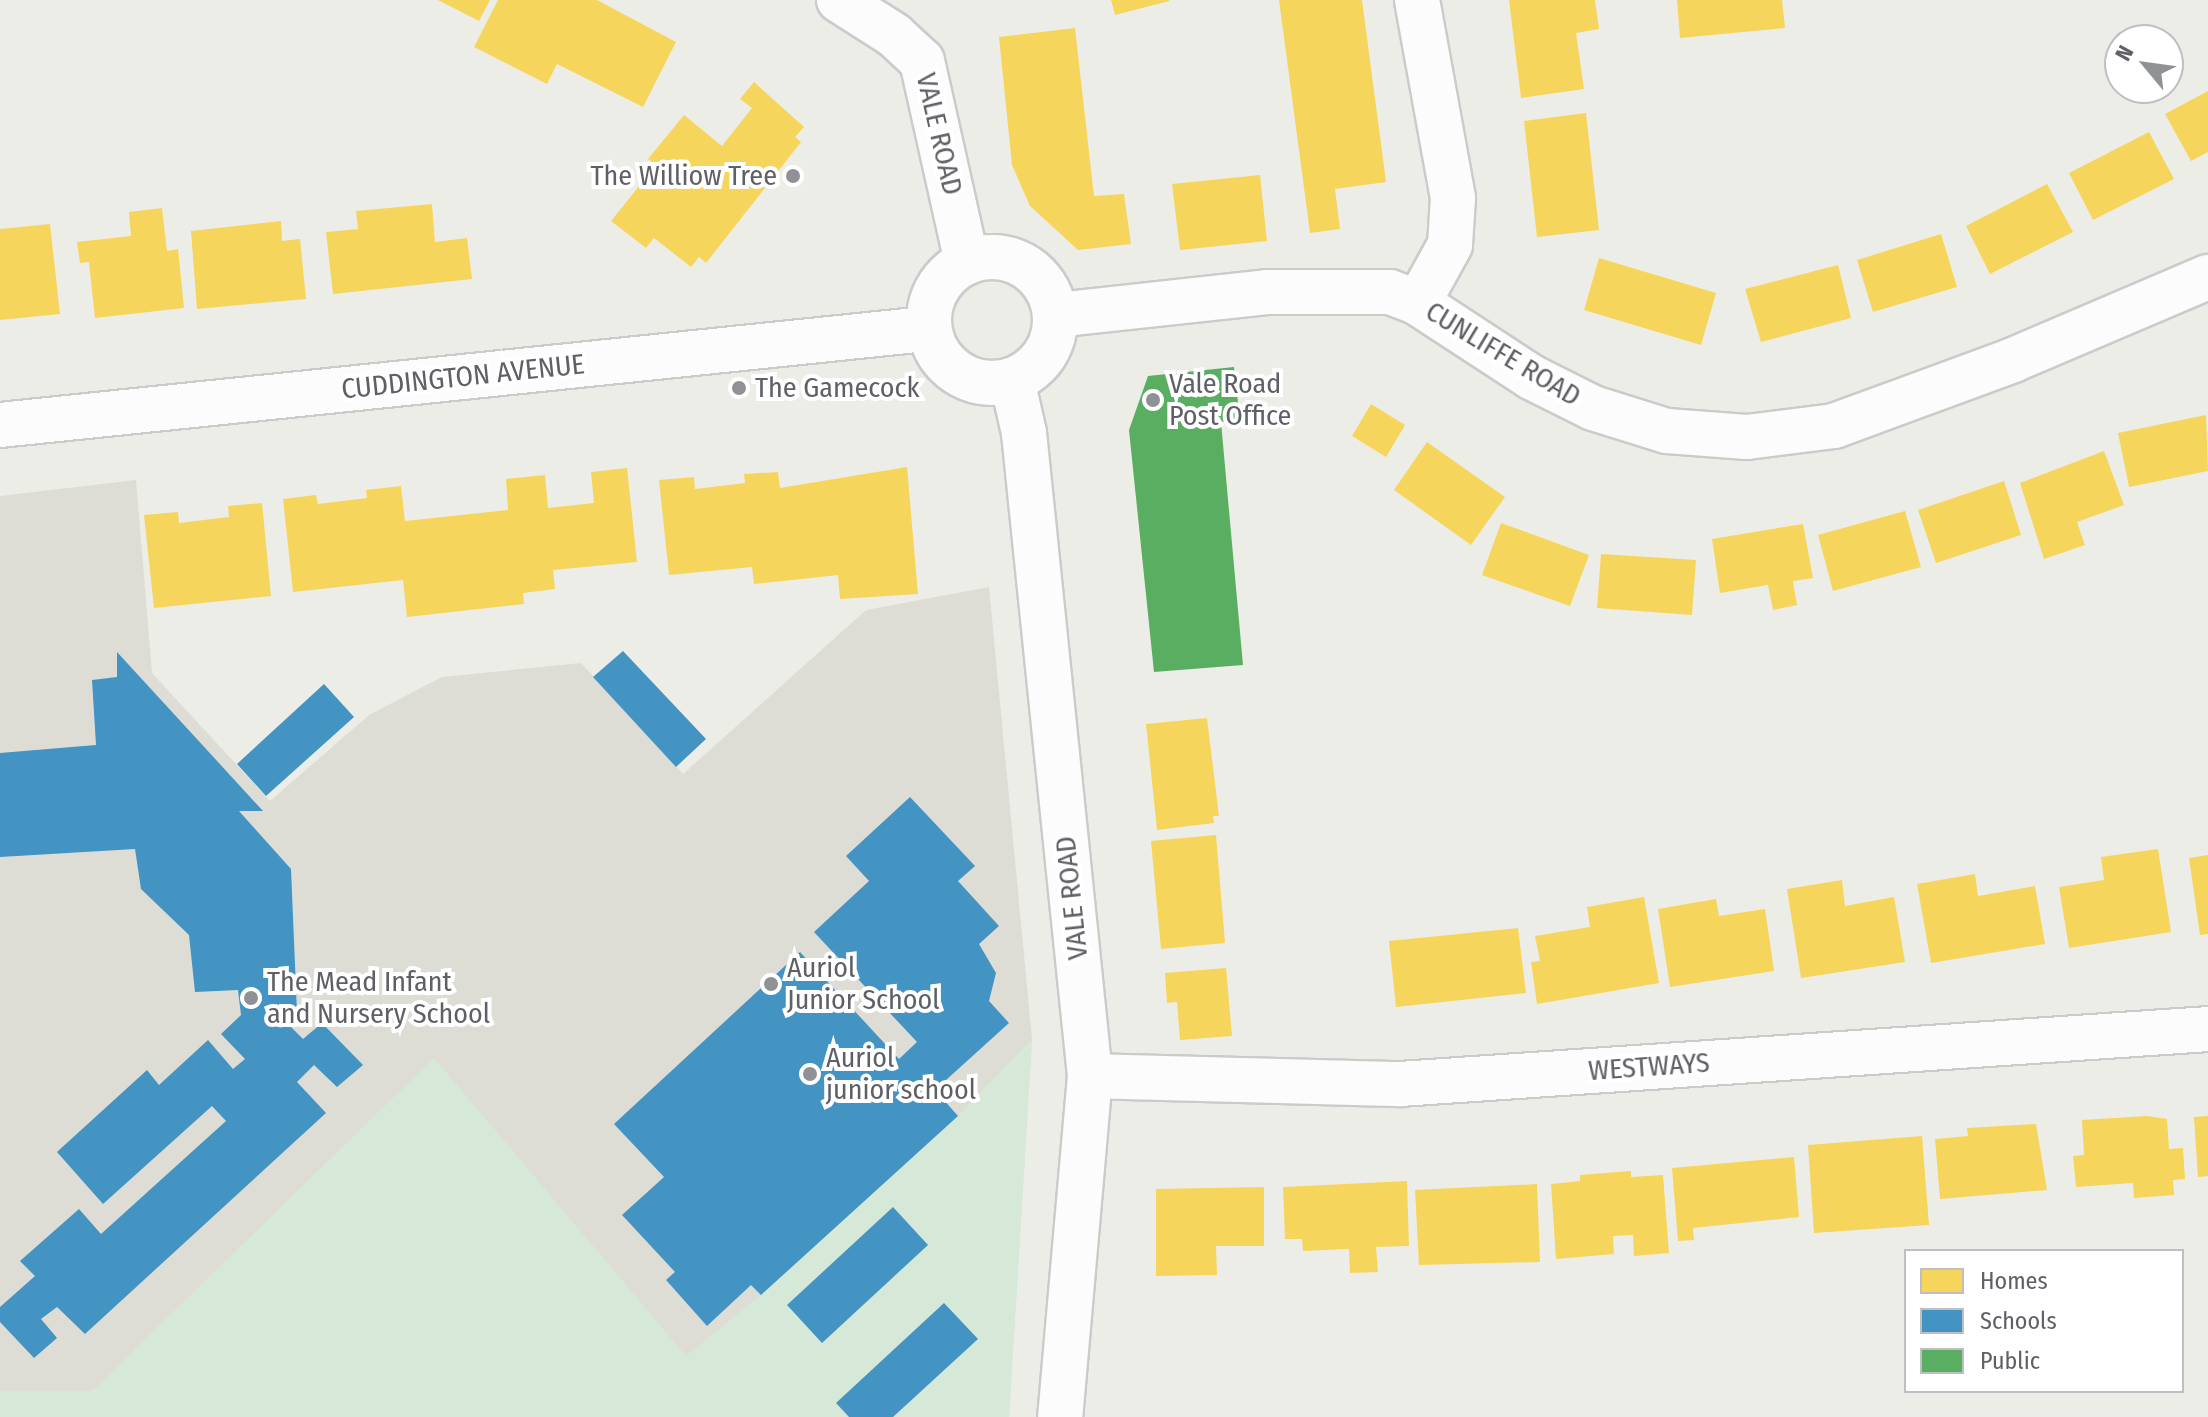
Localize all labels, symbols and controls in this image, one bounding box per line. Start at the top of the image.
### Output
north arrow [2104,24,2184,104]
text: N [2109,41,2139,65]
street label: VALE ROAD [909,70,969,198]
place label: The Williow Tree [591,159,777,193]
marker: The Williow Tree [784,167,802,185]
street label: CUNLIFFE ROAD [1419,295,1587,413]
street label: CUDDINGTON AVENUE [340,348,586,406]
place label: Vale Road Post Office [1169,367,1291,433]
place label: The Gamecock [755,371,919,405]
marker: The Gamecock [730,379,748,397]
marker: Vale Road Post Office [1144,391,1162,409]
street label: VALE ROAD [1049,835,1095,961]
place label: Auriol Junior School [787,951,940,1017]
place label: The Mead Infant and Nursery School [267,965,490,1031]
marker: Auriol Junior School [762,975,780,993]
marker: The Mead Infant and Nursery School [242,989,260,1007]
place label: Auriol junior school [826,1041,976,1107]
street label: WESTWAYS [1587,1046,1711,1088]
marker: Auriol junior school [801,1065,819,1083]
legend [1904,1249,2184,1393]
text: Homes [1980,1267,2048,1295]
text: Schools [1980,1307,2057,1335]
text: Public [1980,1347,2040,1375]

